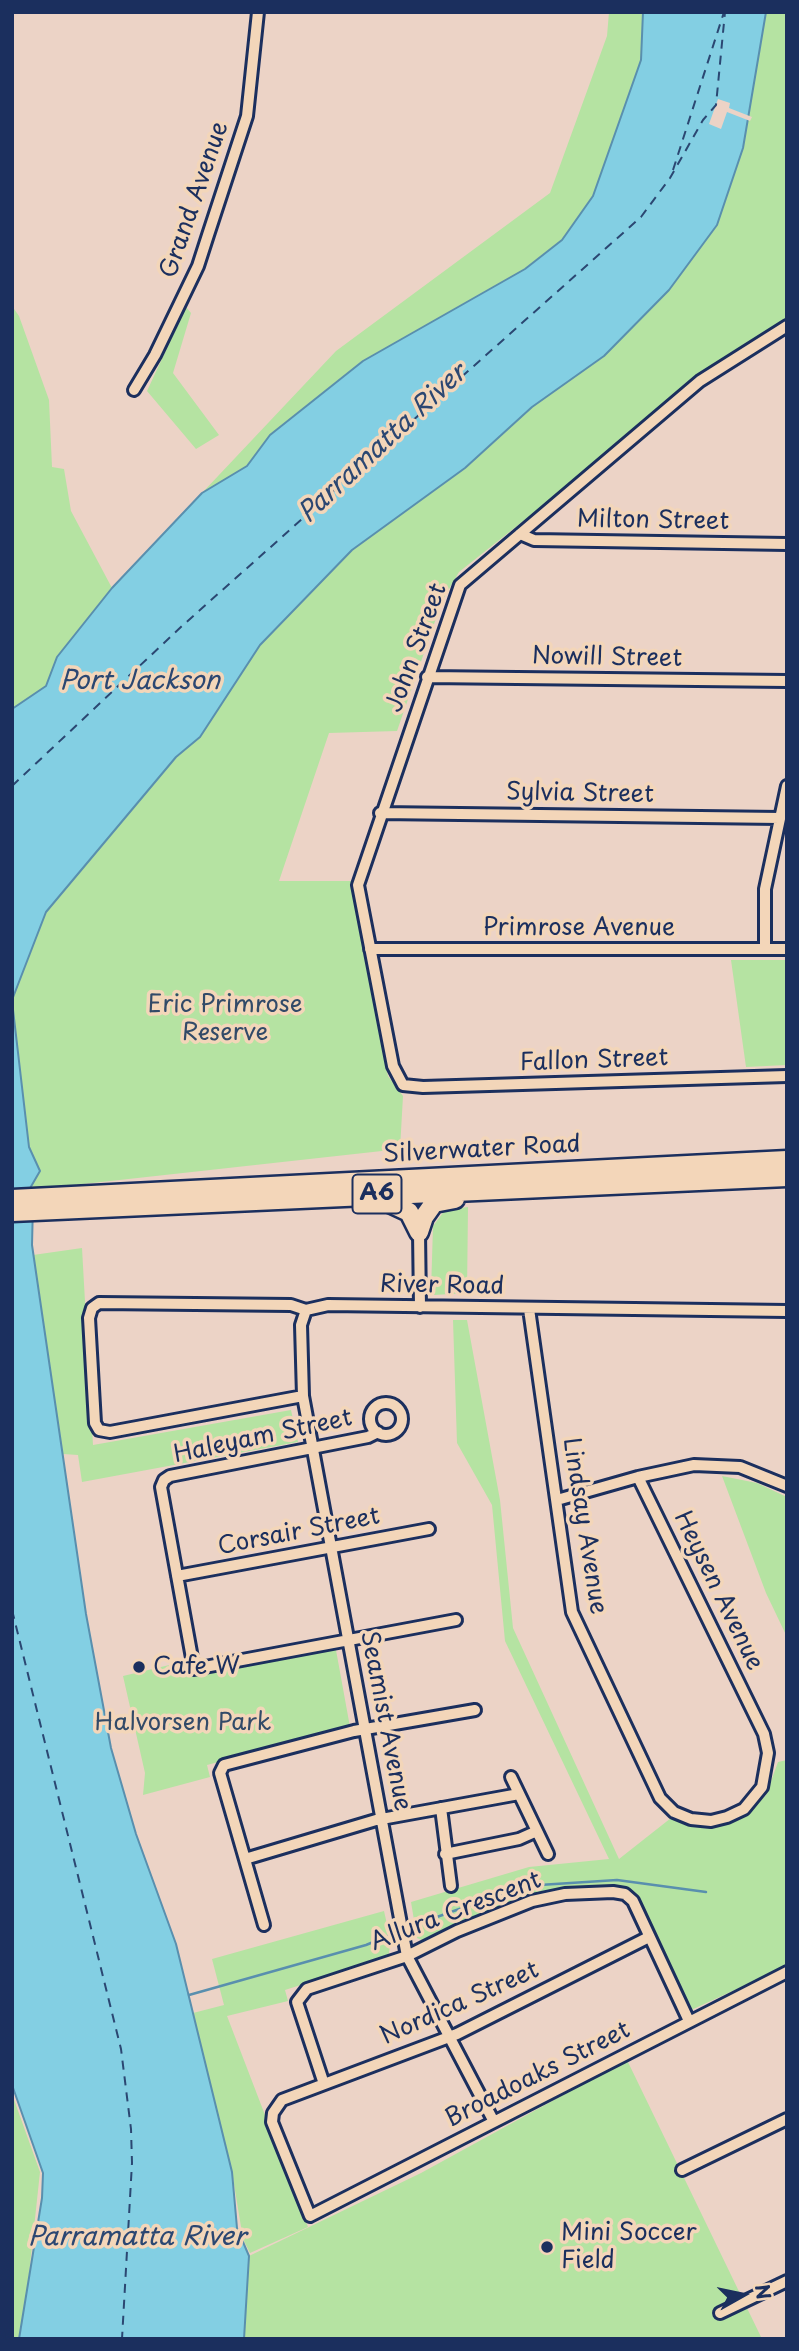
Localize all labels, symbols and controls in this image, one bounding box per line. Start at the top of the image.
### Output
street label: Grand Avenue [155,118,235,282]
water label: Parramatta River [293,358,473,530]
street label: Milton Street [577,505,729,537]
street label: John Street [380,580,454,716]
street label: Nowill Street [532,642,682,674]
water label: Port Jackson [60,666,220,698]
street label: Sylvia Street [506,778,654,810]
street label: Primrose Avenue [483,914,675,942]
park label: Eric Primrose Reserve [148,991,302,1047]
street label: Fallon Street [519,1044,669,1078]
street label: Silverwater Road [383,1130,581,1170]
road number: A6 [352,1175,402,1214]
street label: River Road [379,1271,505,1301]
street label: Haleyam Street [171,1404,355,1470]
street label: Lindsay Avenue [556,1436,612,1616]
street label: Corsair Street [216,1502,382,1562]
street label: Heysen Avenue [667,1507,769,1675]
street label: Seamist Avenue [353,1629,417,1813]
place label: Cafe W [153,1653,240,1681]
marker: Cafe W [131,1659,147,1675]
park label: Halvorsen Park [95,1709,271,1737]
street label: Allura Crescent [367,1866,545,1958]
street label: Nordica Street [376,1956,544,2052]
street label: Broadoaks Street [441,2016,635,2134]
place label: Mini Soccer Field [561,2219,697,2275]
water label: Parramatta River [28,2222,246,2254]
marker: Mini Soccer Field [539,2239,555,2255]
north arrow [708,2260,778,2330]
text: N [749,2282,779,2301]

